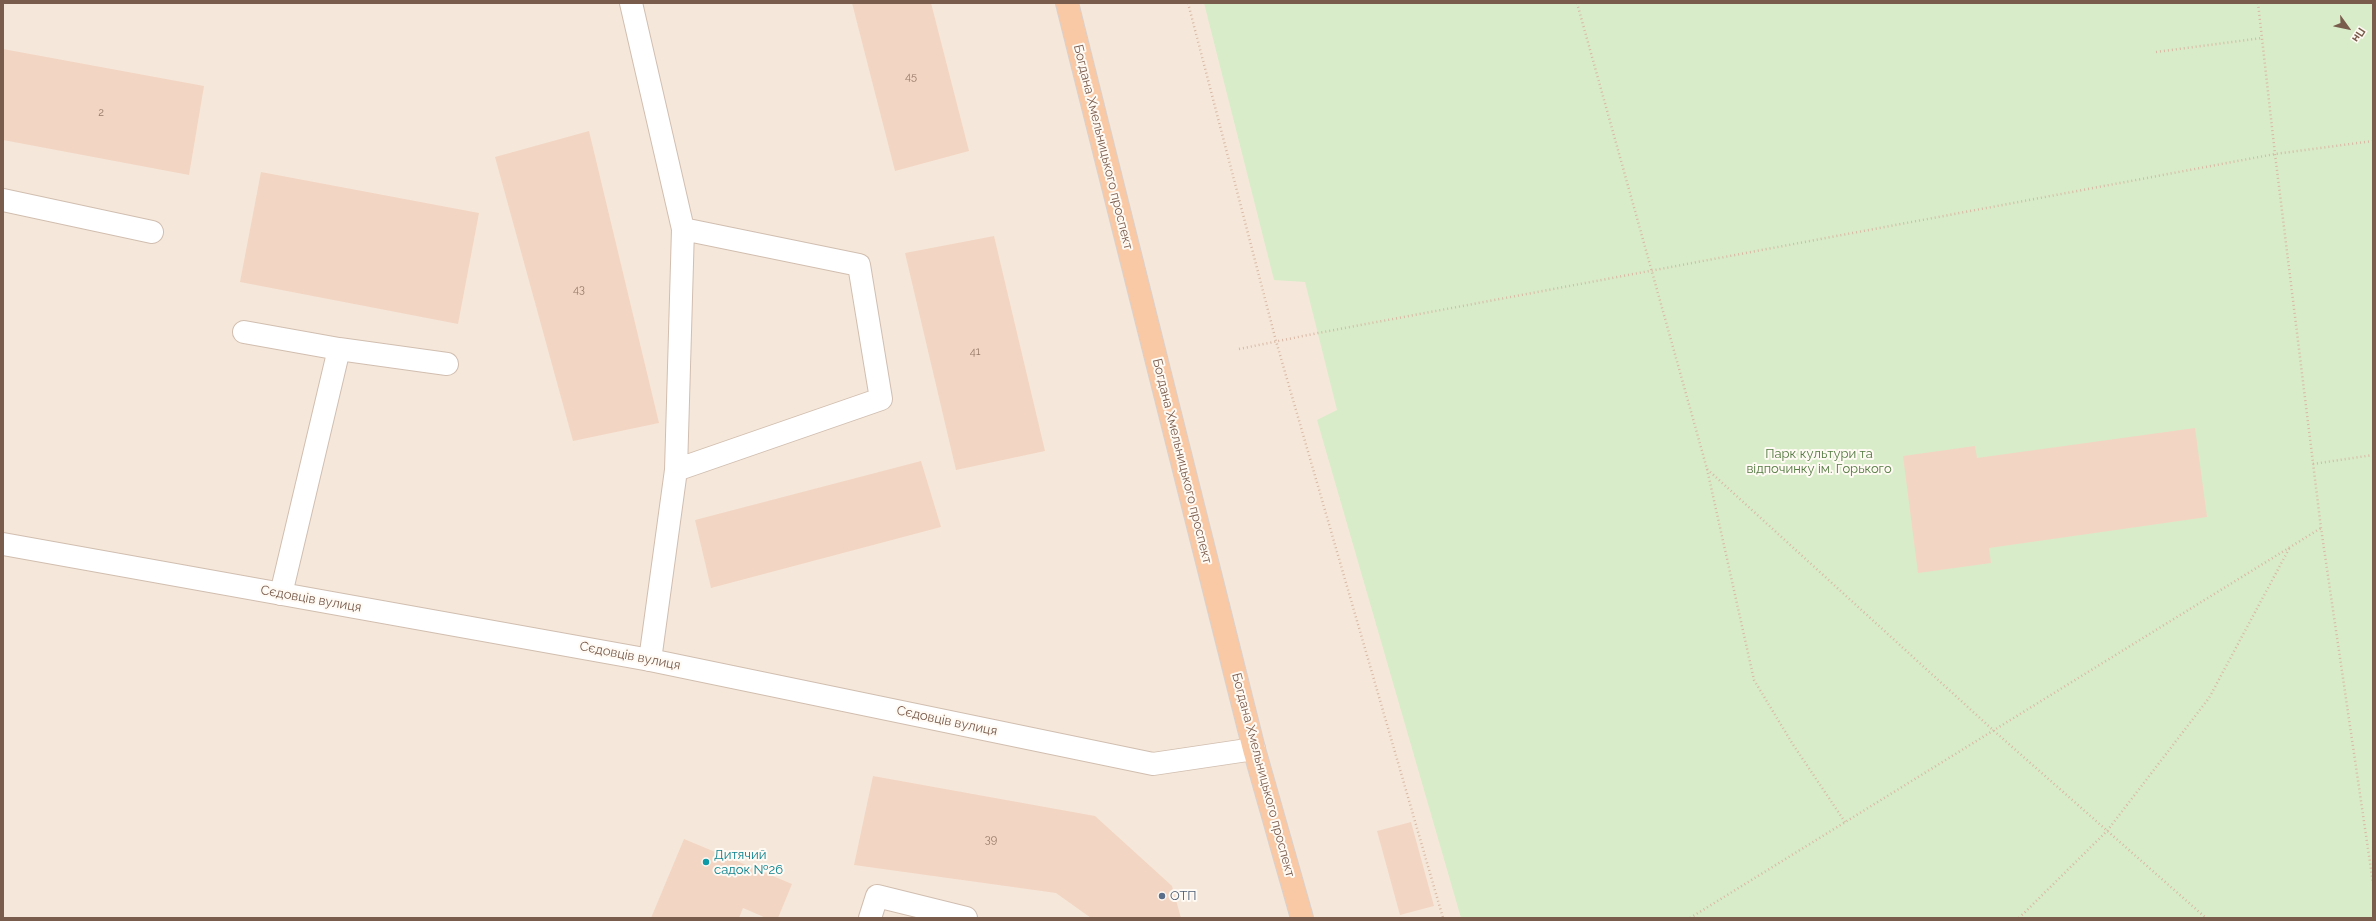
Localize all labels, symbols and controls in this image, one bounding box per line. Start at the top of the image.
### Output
north arrow [2328,8,2368,48]
text: Пн [2349,25,2368,44]
street label: Богдана Хмельницького проспект [1070,43,1136,251]
house number: 45 [905,70,917,84]
house number: 2 [98,106,104,120]
house number: 43 [573,283,585,297]
house number: 41 [970,345,980,359]
street label: Богдана Хмельницького проспект [1149,357,1215,565]
park label: Парк культури та відпочинку ім. Горького [1746,446,1892,477]
street label: Сєдовців вулиця [259,582,363,616]
street label: Сєдовців вулиця [578,639,682,673]
street label: Богдана Хмельницького проспект [1228,671,1298,879]
street label: Сєдовців вулиця [895,703,999,739]
house number: 39 [985,833,997,847]
place label: Дитячий садок №26 [714,847,783,878]
marker: Дитячий садок №26 [701,857,711,867]
place label: ОТП [1170,888,1197,904]
marker: ОТП [1157,891,1167,901]

